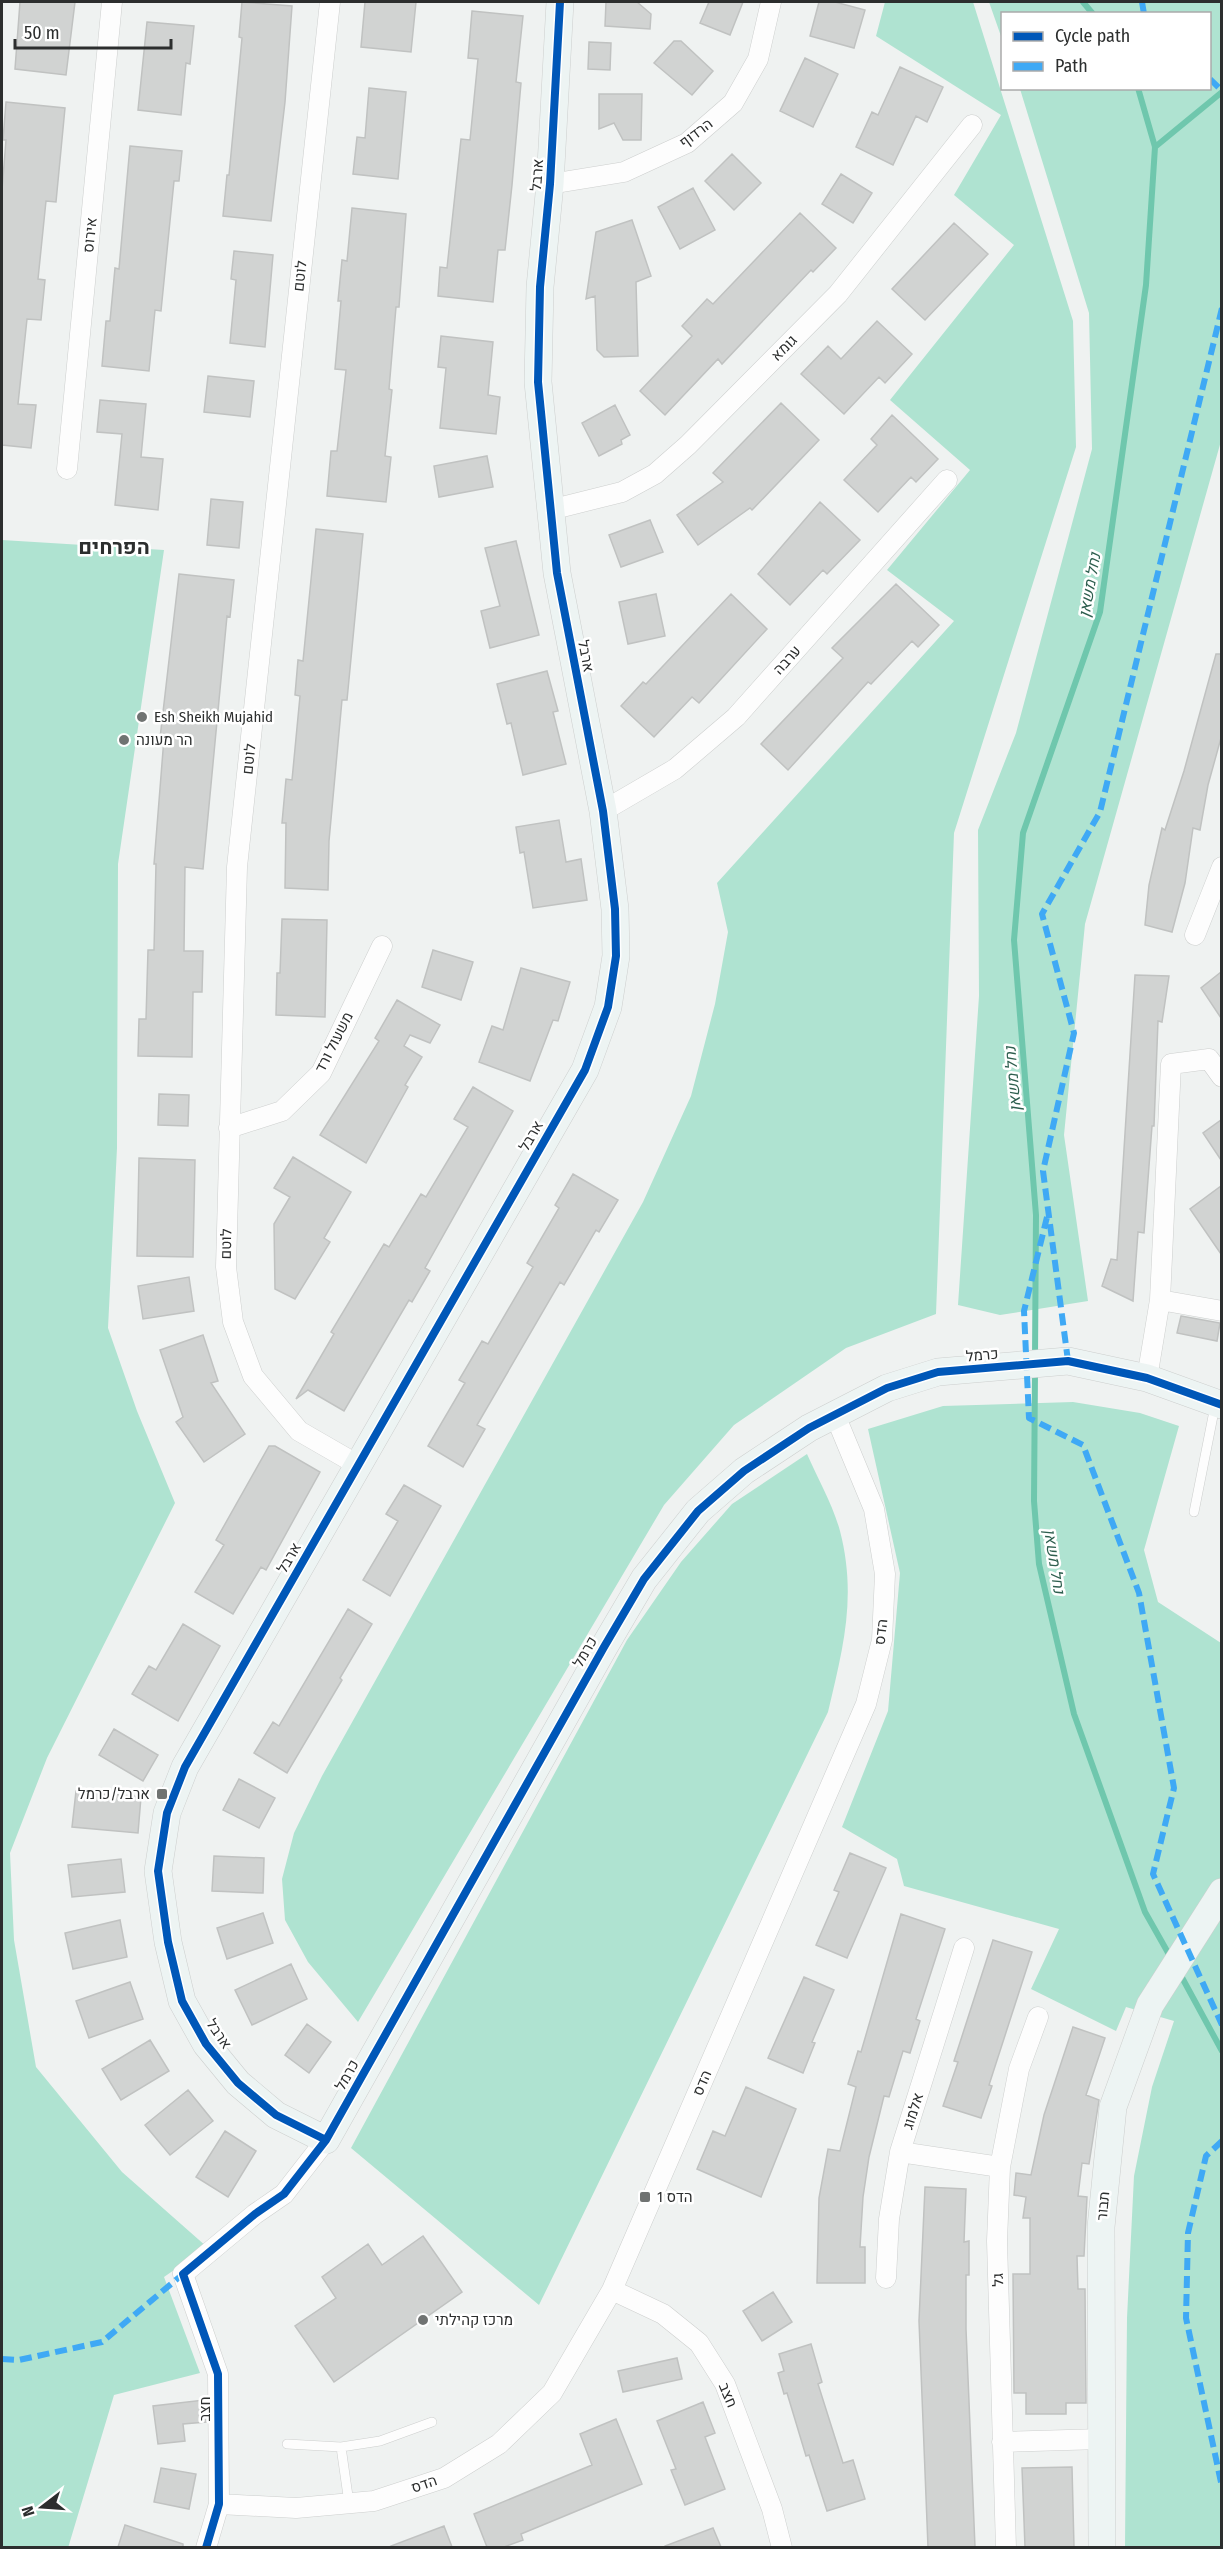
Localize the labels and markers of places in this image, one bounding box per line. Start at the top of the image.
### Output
place label: Esh Sheikh Mujahid [154,708,273,726]
marker: Esh Sheikh Mujahid [135,710,149,724]
place label: הר מעונה [136,731,193,749]
marker: הר מעונה [117,733,131,747]
place label: ארבל/כרמל [78,1785,150,1803]
marker: ארבל/כרמל [155,1787,169,1801]
place label: הדס 1 [657,2188,693,2206]
marker: הדס 1 [638,2190,652,2204]
place label: מרכז קהילתי [435,2311,513,2329]
marker: מרכז קהילתי [416,2313,430,2327]

